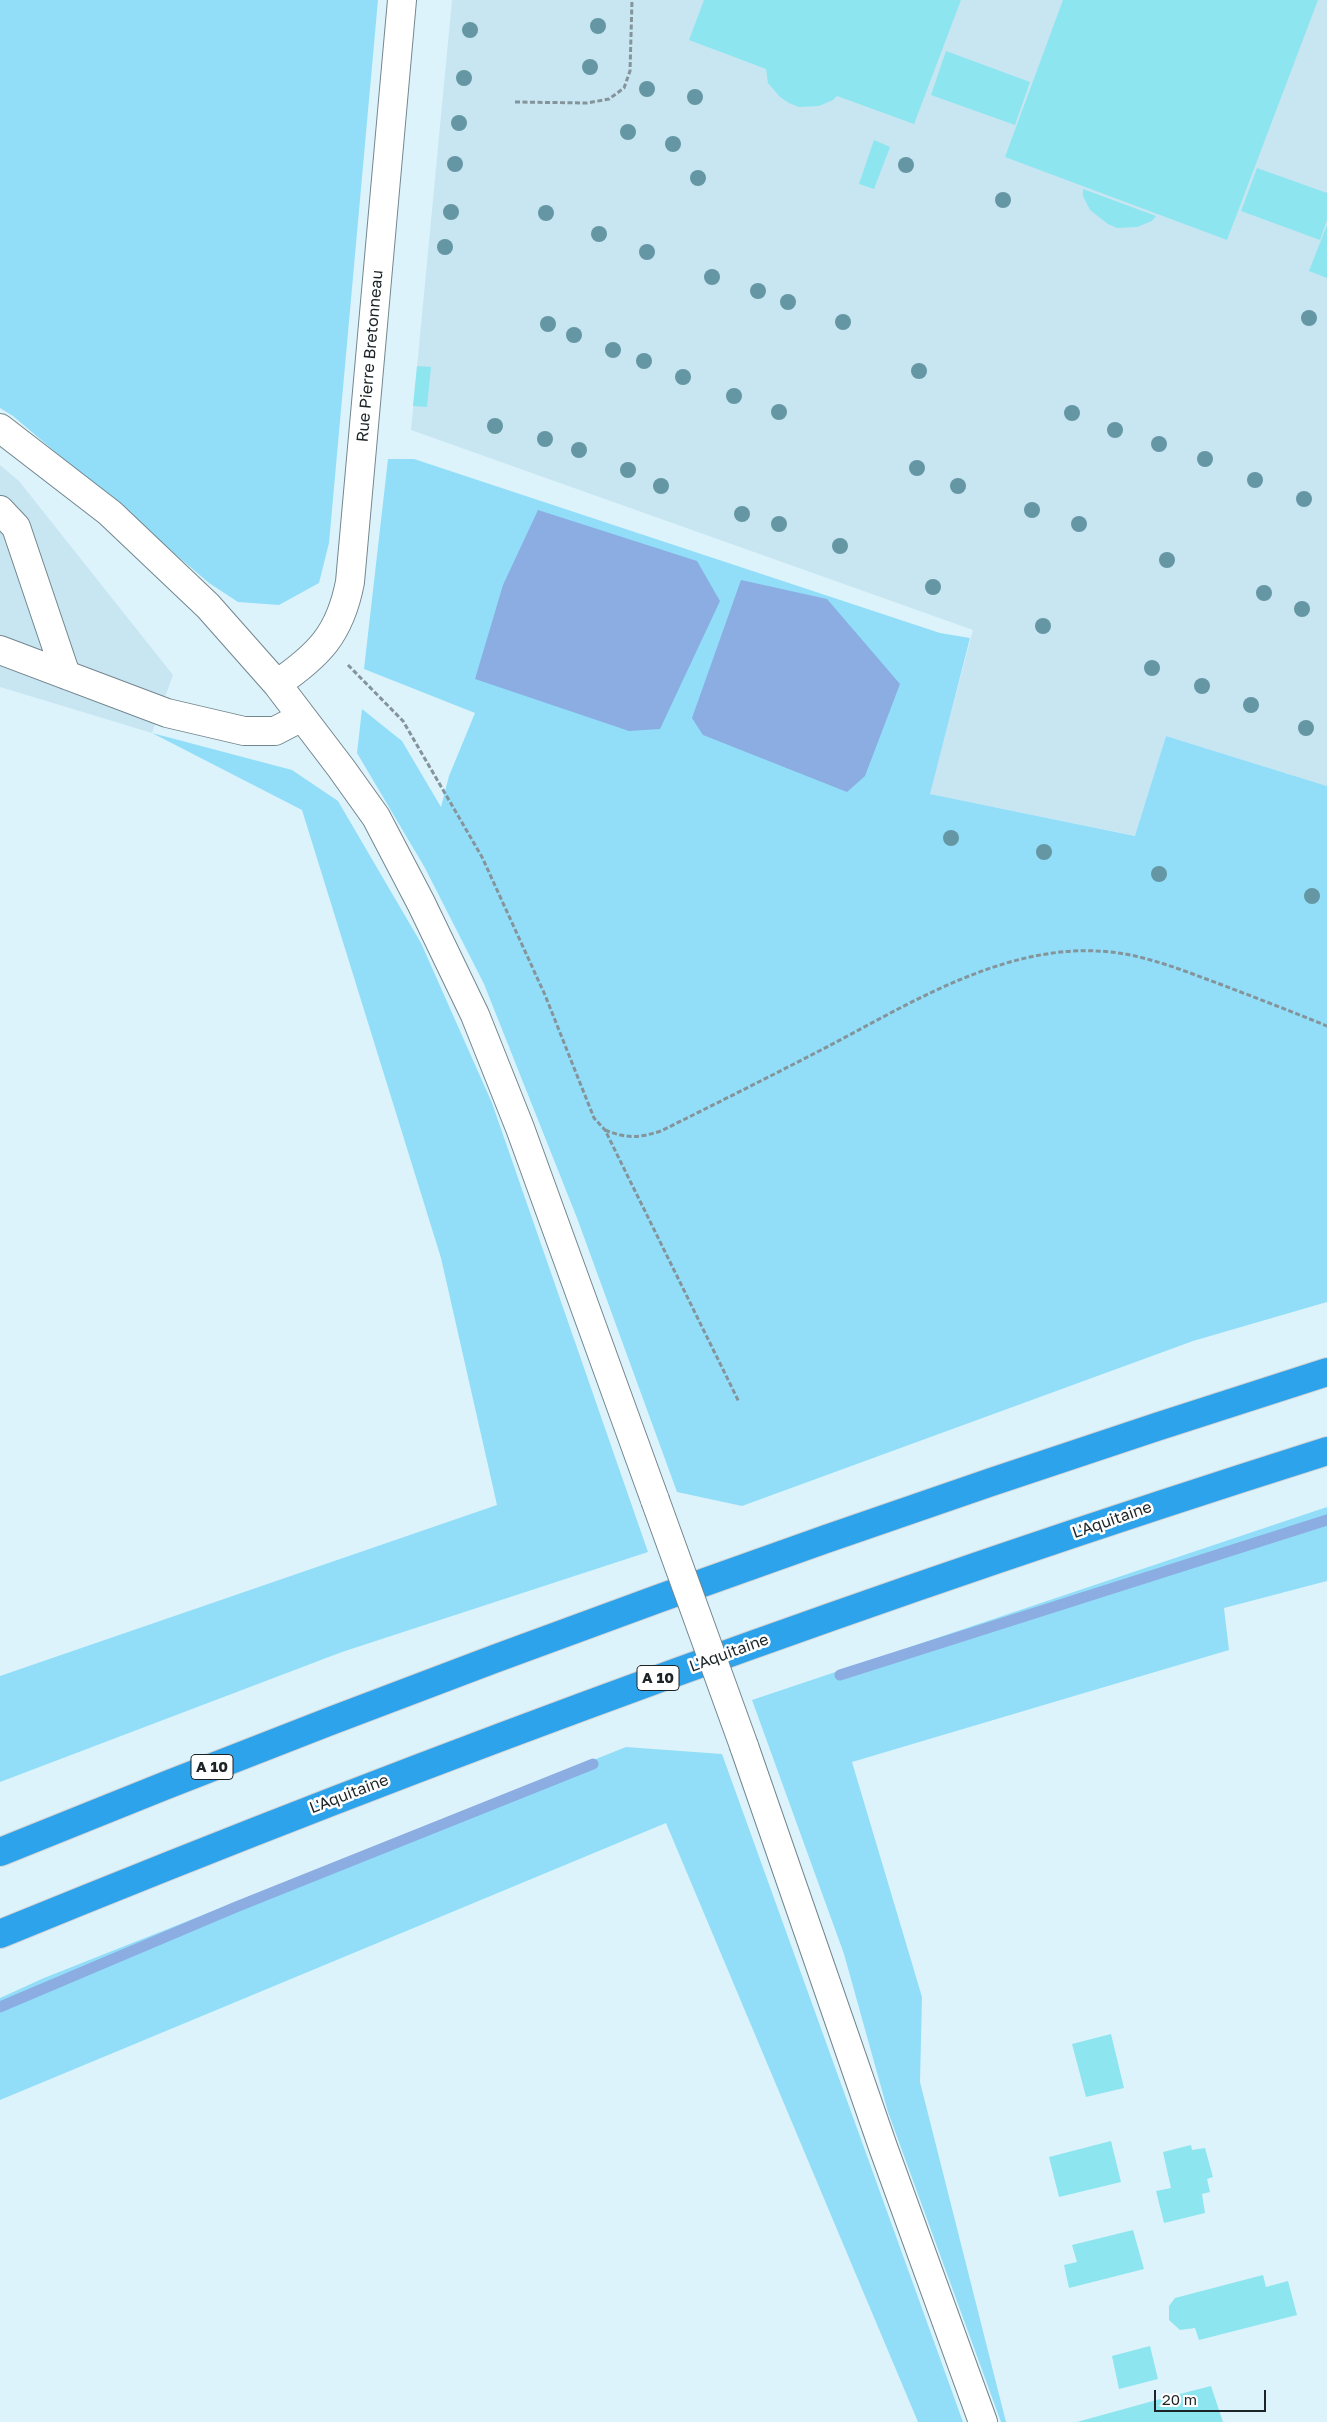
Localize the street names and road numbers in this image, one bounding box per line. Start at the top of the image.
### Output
street label: Rue Pierre Bretonneau [353,269,387,443]
street label: L'Aquitaine [1070,1497,1154,1543]
street label: L'Aquitaine [687,1630,771,1676]
road number: A 10 [637,1666,679,1690]
road number: A 10 [191,1754,233,1780]
street label: L'Aquitaine [307,1770,391,1818]

